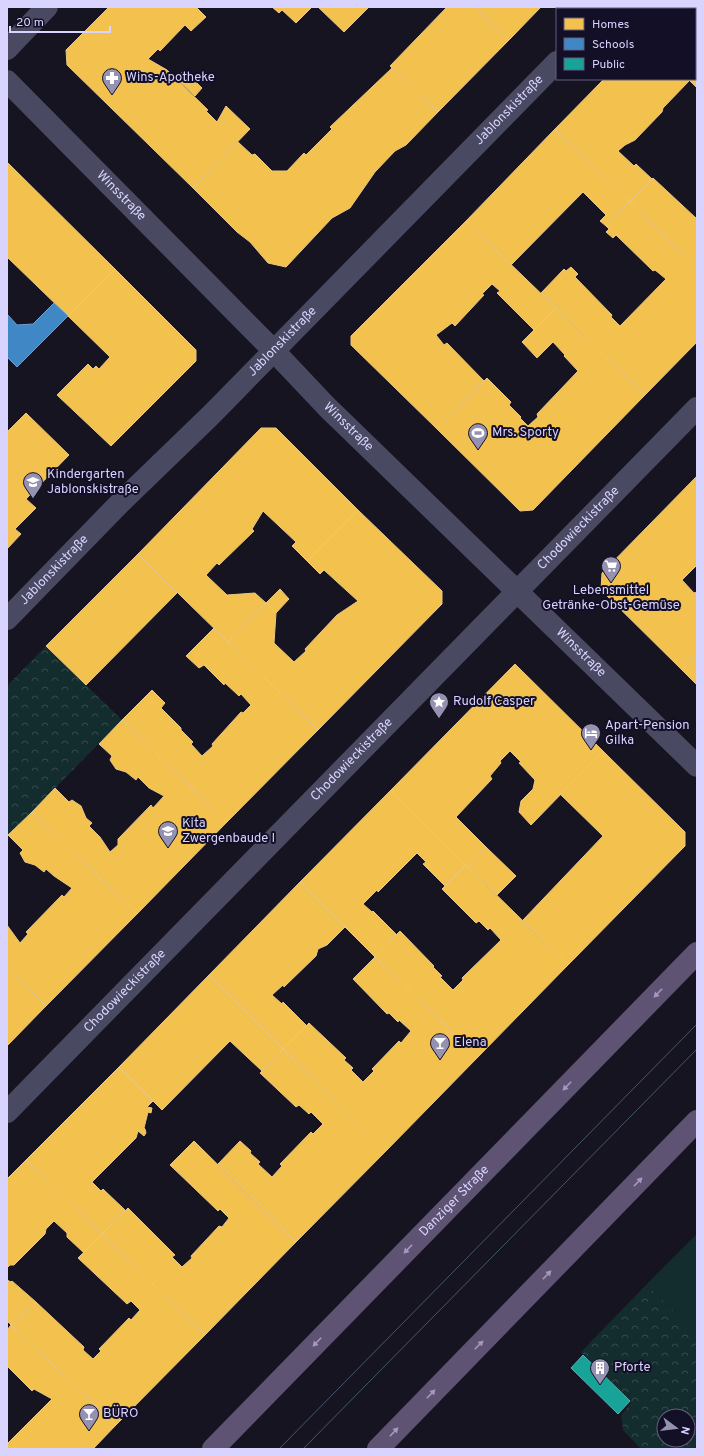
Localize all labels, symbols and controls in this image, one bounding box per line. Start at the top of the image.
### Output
scale bar [10,8,110,34]
legend [556,8,696,80]
text: 20 m [16,15,44,31]
text: Homes [592,17,629,33]
text: Schools [592,37,634,53]
text: Public [592,57,625,73]
pharmacy icon: Wins-Apotheke [101,67,123,95]
place label: Wins-Apotheke [126,70,215,86]
street label: Jablonskistraße [472,72,547,149]
street label: Winsstraße [93,168,149,225]
street label: Jablonskistraße [245,303,321,380]
street label: Winsstraße [319,399,376,455]
sports icon: Mrs. Sporty [467,422,489,450]
place label: Mrs. Sporty [492,425,559,441]
place label: Kindergarten Jablonskistraße [47,467,139,498]
school or university icon: Kindergarten Jablonskistraße [22,471,44,499]
street label: Chodowieckistraße [534,483,623,574]
street label: Jablonskistraße [17,532,92,609]
supermarket icon: Lebensmittel Getränke-Obst-Gemüse [600,555,622,583]
place label: Lebensmittel Getränke-Obst-Gemüse [542,583,680,614]
street label: Winsstraße [552,625,609,681]
place icon: Rudolf Casper [428,691,450,719]
place label: Rudolf Casper [453,694,535,710]
street label: Chodowieckistraße [308,715,397,805]
place label: Apart-Pension Gilka [605,718,690,749]
hotel icon: Apart-Pension Gilka [580,722,602,750]
place label: Kita Zwergenbaude I [182,816,275,847]
school or university icon: Kita Zwergenbaude I [157,820,179,848]
street label: Chodowieckistraße [81,946,170,1036]
one-way arrow [653,988,663,998]
bar icon: Elena [429,1032,451,1060]
place label: Elena [454,1035,487,1051]
one-way arrow [563,1081,572,1091]
street label: Danziger Straße [416,1162,493,1240]
one-way arrow [633,1177,643,1187]
one-way arrow [403,1244,413,1254]
one-way arrow [542,1270,552,1280]
one-way arrow [312,1337,322,1347]
one-way arrow [474,1340,484,1350]
building icon: Pforte [589,1357,611,1385]
place label: Pforte [614,1360,650,1376]
one-way arrow [426,1389,436,1399]
bar icon: BÜRO [78,1403,100,1431]
place label: BÜRO [103,1404,139,1422]
north arrow [656,1408,696,1448]
text: N [677,1425,692,1436]
one-way arrow [389,1427,399,1437]

